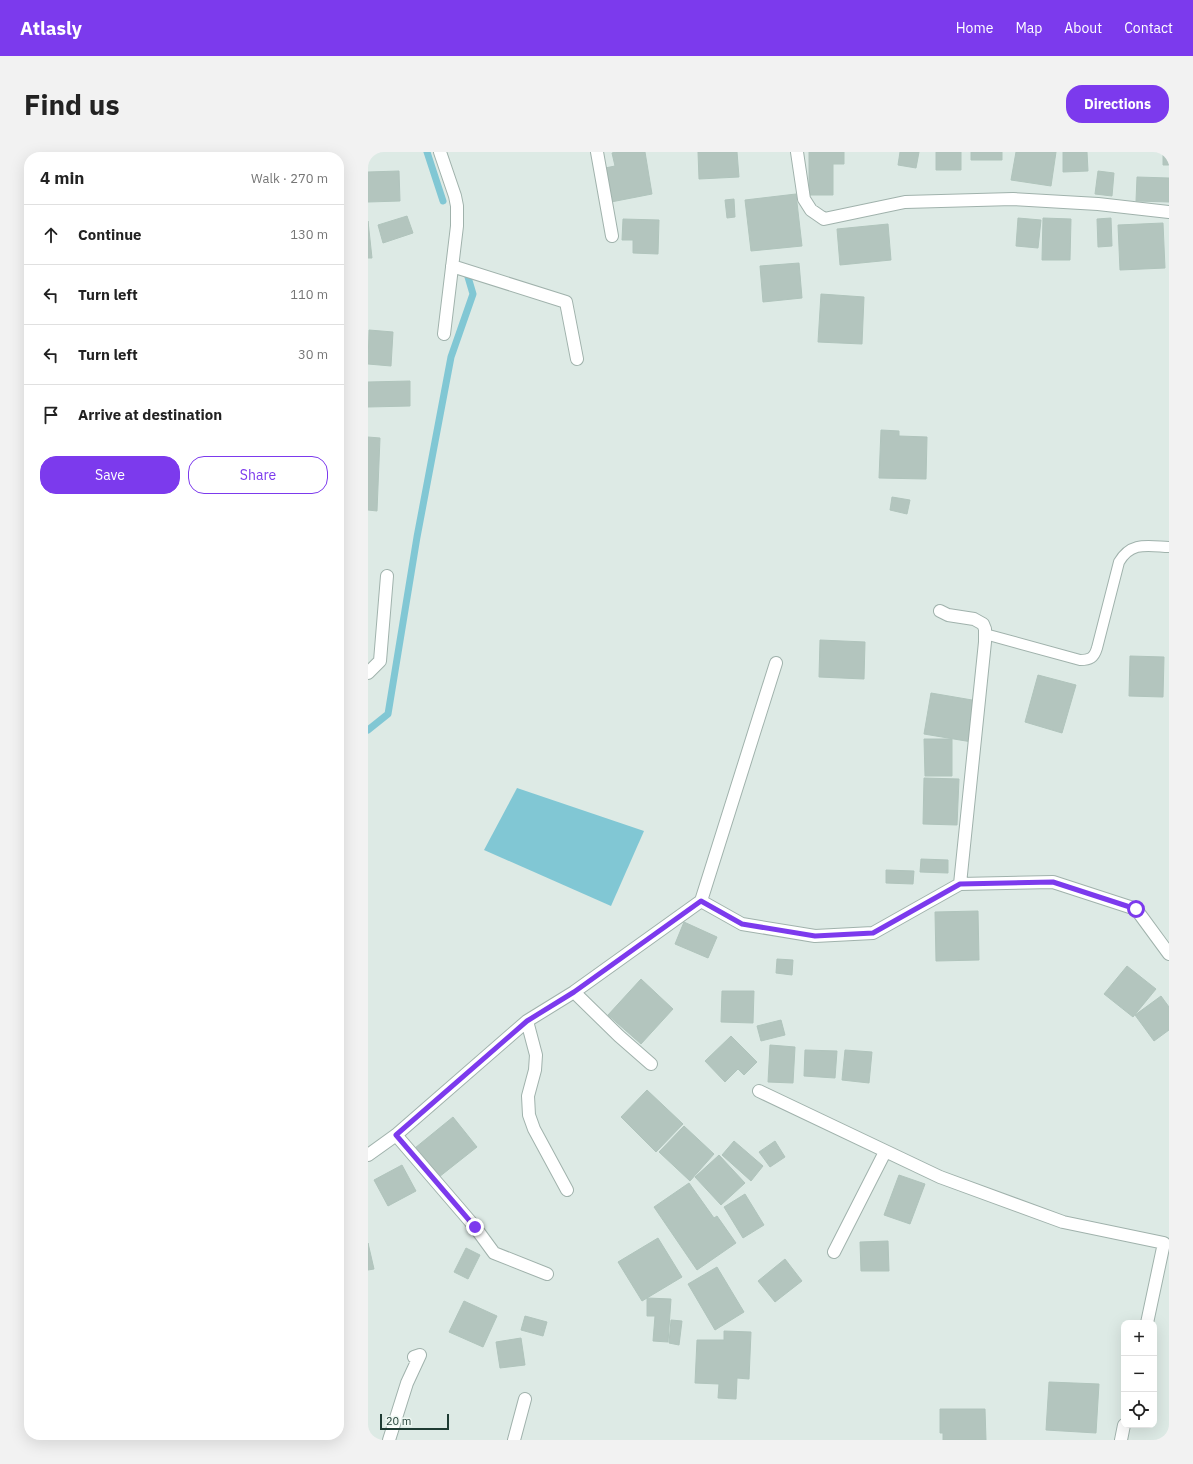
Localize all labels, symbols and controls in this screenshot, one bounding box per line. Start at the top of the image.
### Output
text: Atlasly [20,16,82,40]
text: Home [956,19,993,37]
text: Map [1015,19,1042,37]
text: About [1064,19,1102,37]
text: Contact [1124,19,1173,37]
button: Directions [1066,85,1169,123]
text: Find us [24,86,120,123]
text: 4 min [40,167,84,189]
text: Walk · 270 m [251,170,328,187]
icon: ahead [40,224,62,246]
text: Continue [78,225,142,244]
text: 130 m [290,226,328,243]
icon: left [40,284,62,306]
text: Turn left [78,285,138,304]
text: 110 m [290,286,328,303]
icon: left [40,344,62,366]
text: Turn left [78,345,138,364]
text: 30 m [298,346,328,363]
icon: arrive [40,404,62,426]
text: Arrive at destination [78,405,222,424]
button: Save [40,456,180,494]
button: Share [188,456,328,494]
route start [1127,900,1145,918]
route end [466,1218,484,1236]
map controls [1121,1320,1157,1428]
button: + [1121,1320,1157,1356]
button: − [1121,1356,1157,1392]
button: locate [1121,1392,1157,1428]
scale bar [380,1412,449,1431]
text: 20 m [386,1414,411,1428]

